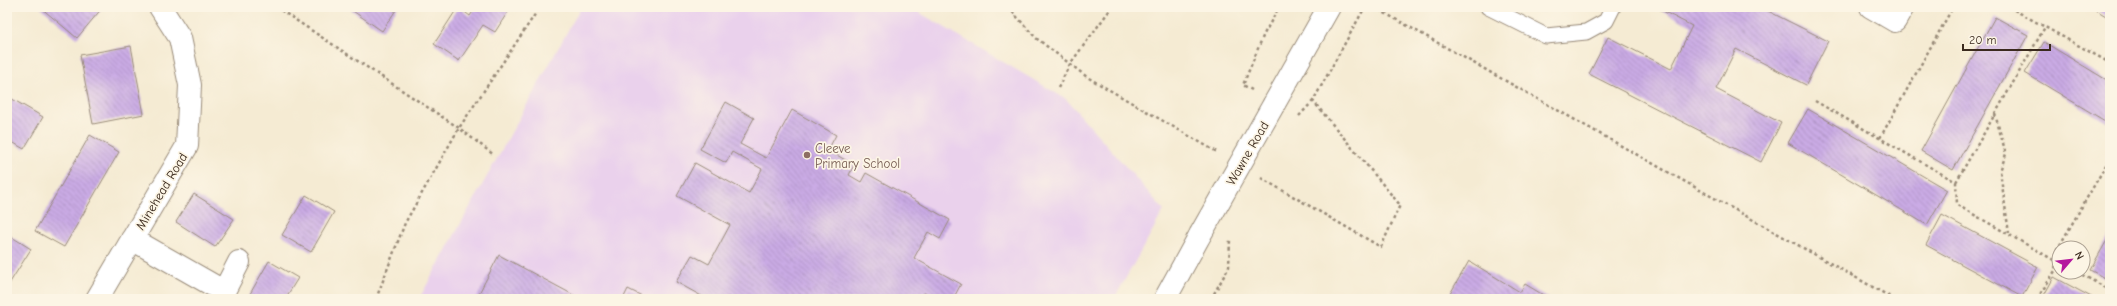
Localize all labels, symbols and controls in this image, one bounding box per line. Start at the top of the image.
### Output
scale bar [1963,26,2050,52]
text: 20 m [1969,33,1997,47]
street label: Wawne Road [1223,119,1272,188]
place label: Cleeve Primary School [815,141,900,171]
street label: Minehead Road [133,150,190,232]
marker: Cleeve Primary School [802,150,812,160]
north arrow [2051,240,2091,280]
text: N [2072,249,2087,262]

